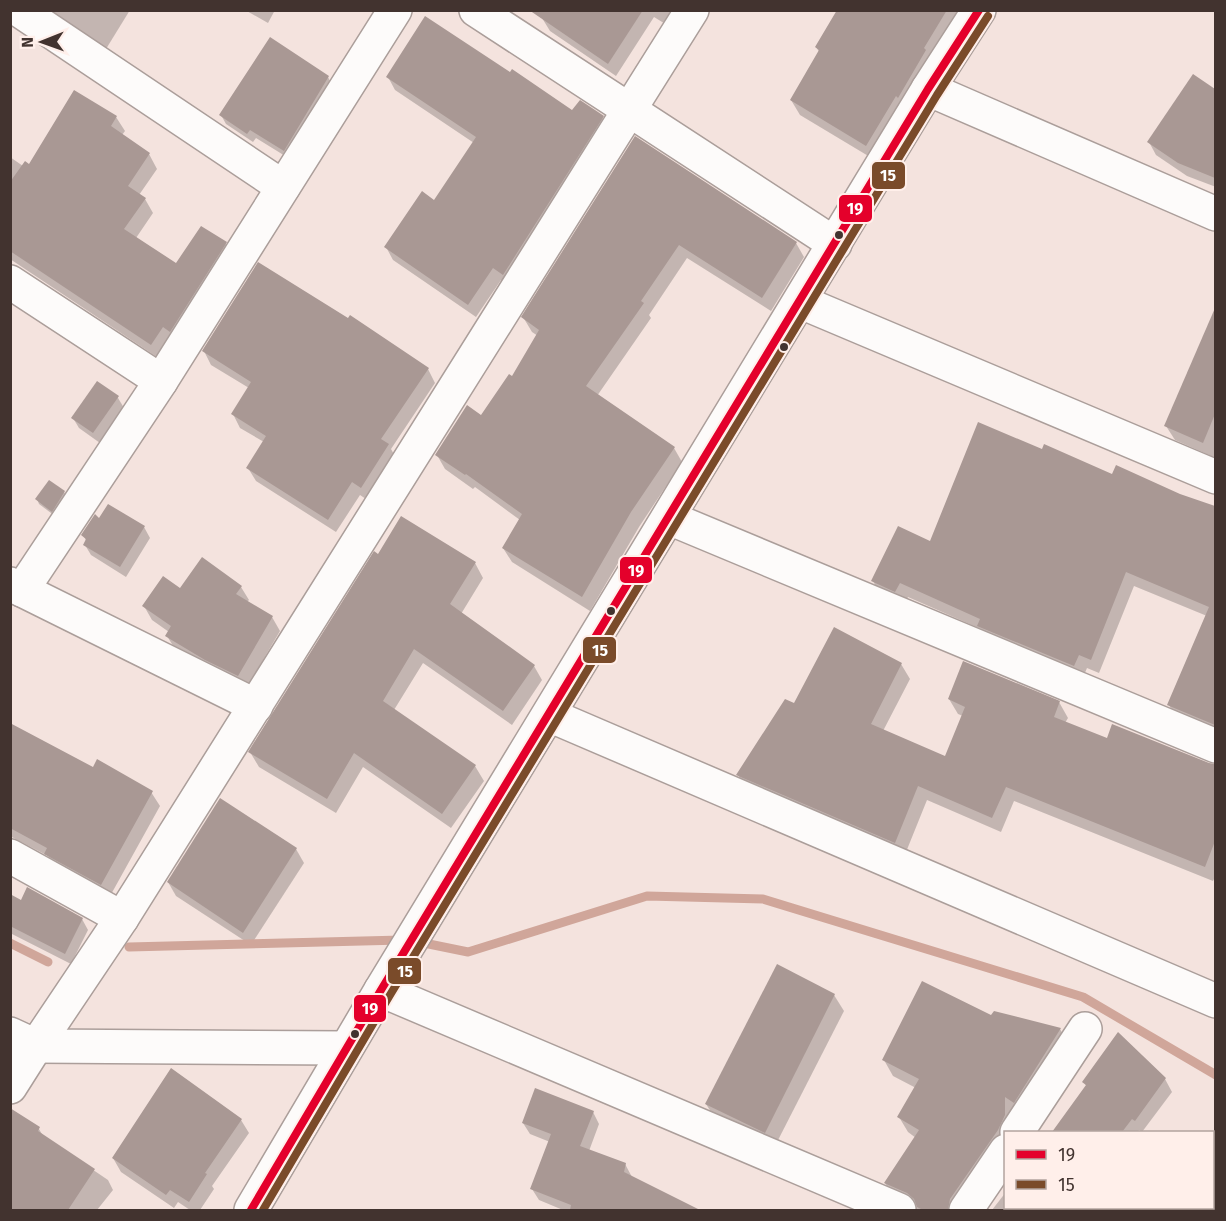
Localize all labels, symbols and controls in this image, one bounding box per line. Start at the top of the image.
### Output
north arrow [12,12,72,72]
text: N [18,37,37,48]
line badge: 15 [871,161,906,190]
text: 15 [880,166,896,185]
line badge: 19 [838,194,873,223]
text: 19 [847,199,863,218]
unlabelled marker [833,229,845,241]
unlabelled marker [778,341,790,353]
line badge: 19 [619,556,653,584]
text: 19 [628,561,644,580]
unlabelled marker [605,605,617,617]
line badge: 15 [582,636,617,664]
text: 15 [592,641,608,660]
line badge: 15 [387,957,422,985]
text: 15 [397,962,413,981]
line badge: 19 [353,994,387,1023]
text: 19 [362,999,378,1018]
unlabelled marker [349,1028,361,1040]
legend [1004,1131,1214,1209]
text: 19 [1058,1144,1075,1166]
text: 15 [1058,1174,1075,1196]

